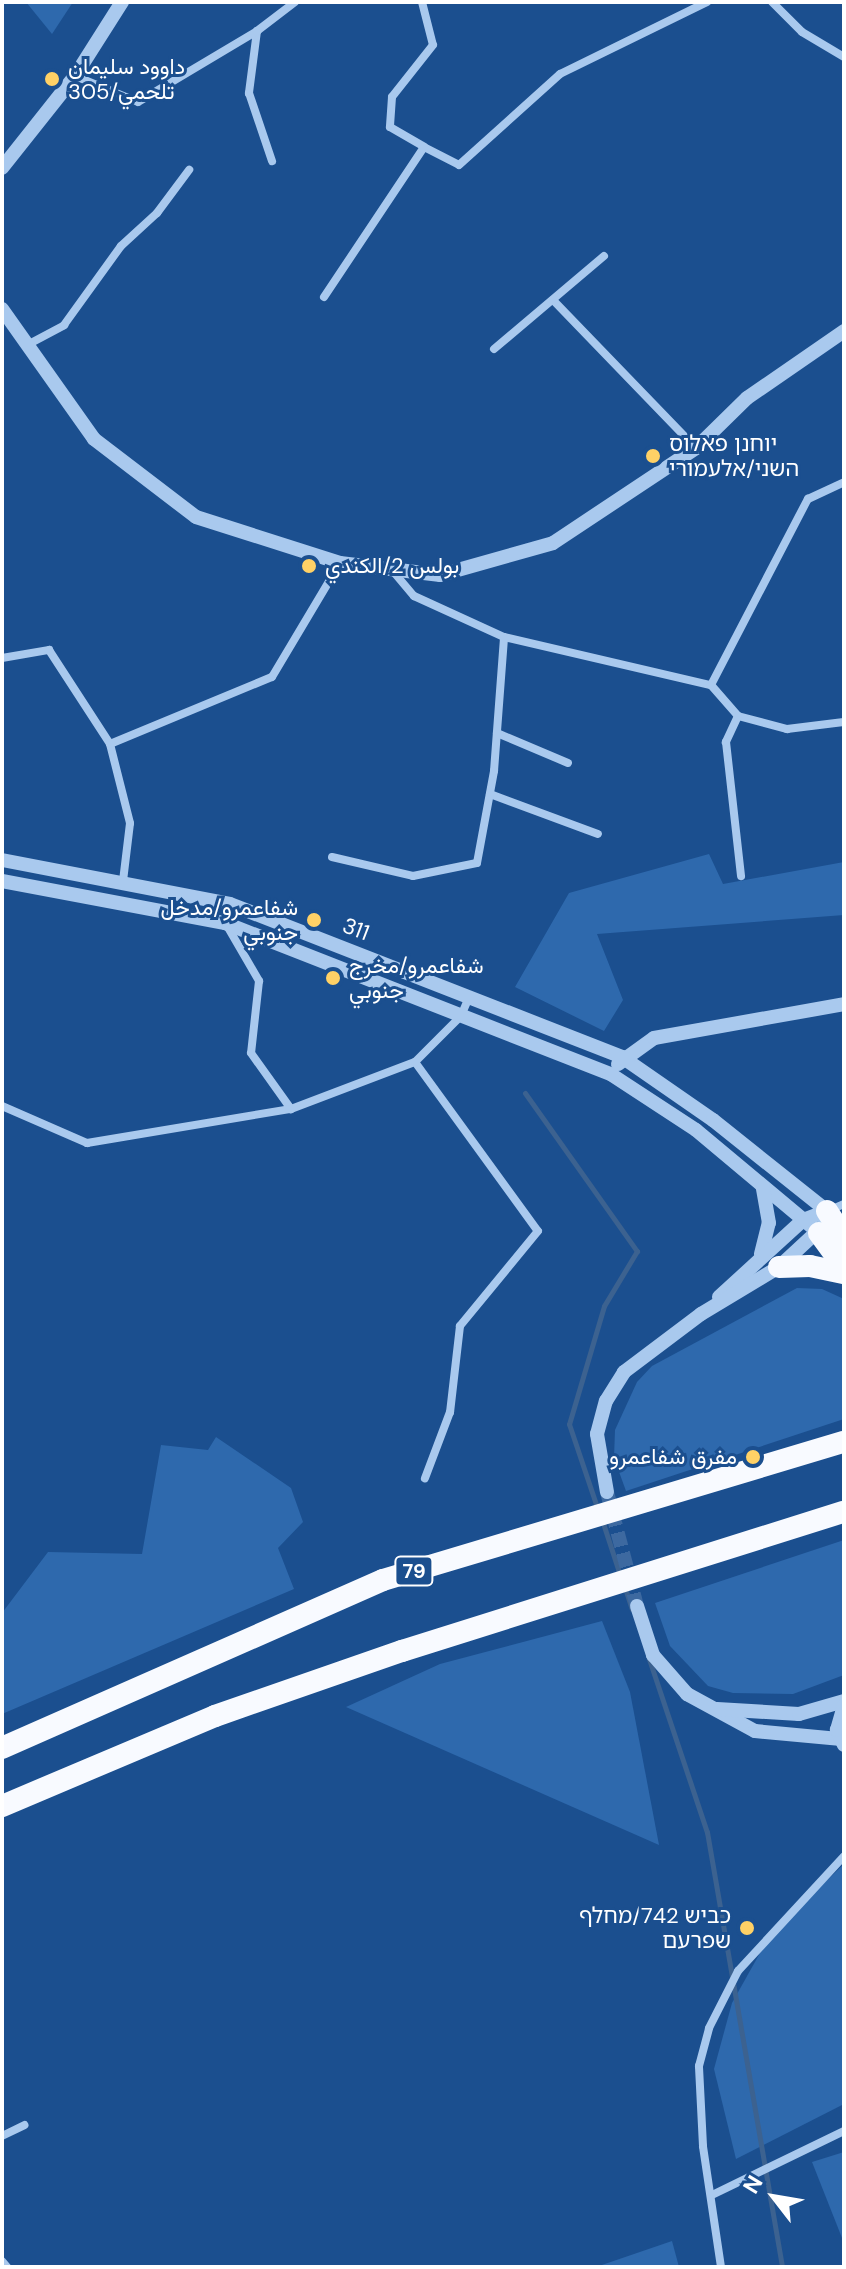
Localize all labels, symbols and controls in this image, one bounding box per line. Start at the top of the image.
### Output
place label: داوود سليمان تلحمي/305 [68,53,185,104]
marker: داوود سليمان تلحمي/305 [43,70,61,88]
place label: יוחנן פאלוס השני/אלעמורי [669,430,799,482]
marker: יוחנן פאלוס השני/אלעמורי [644,447,662,465]
place label: بولس 2/الكندي [325,553,459,579]
marker: بولس 2/الكندي [300,557,318,575]
place label: شفاعمرو/مدخل جنوبي [160,894,298,946]
marker: شفاعمرو/مدخل جنوبي [305,911,323,929]
street label: 311 [339,912,373,946]
place label: شفاعمرو/مخرج جنوبي [349,952,484,1004]
marker: شفاعمرو/مخرج جنوبي [324,969,342,987]
place label: مفرق شفاعمرو [609,1444,737,1470]
marker: مفرق شفاعمرو [744,1448,762,1466]
road number: 79 [394,1555,434,1587]
place label: כביש 742/מחלף שפרעם [580,1902,731,1954]
marker: כביש 742/מחלף שפרעם [738,1919,756,1937]
north arrow [734,2157,814,2237]
text: N [736,2170,770,2199]

